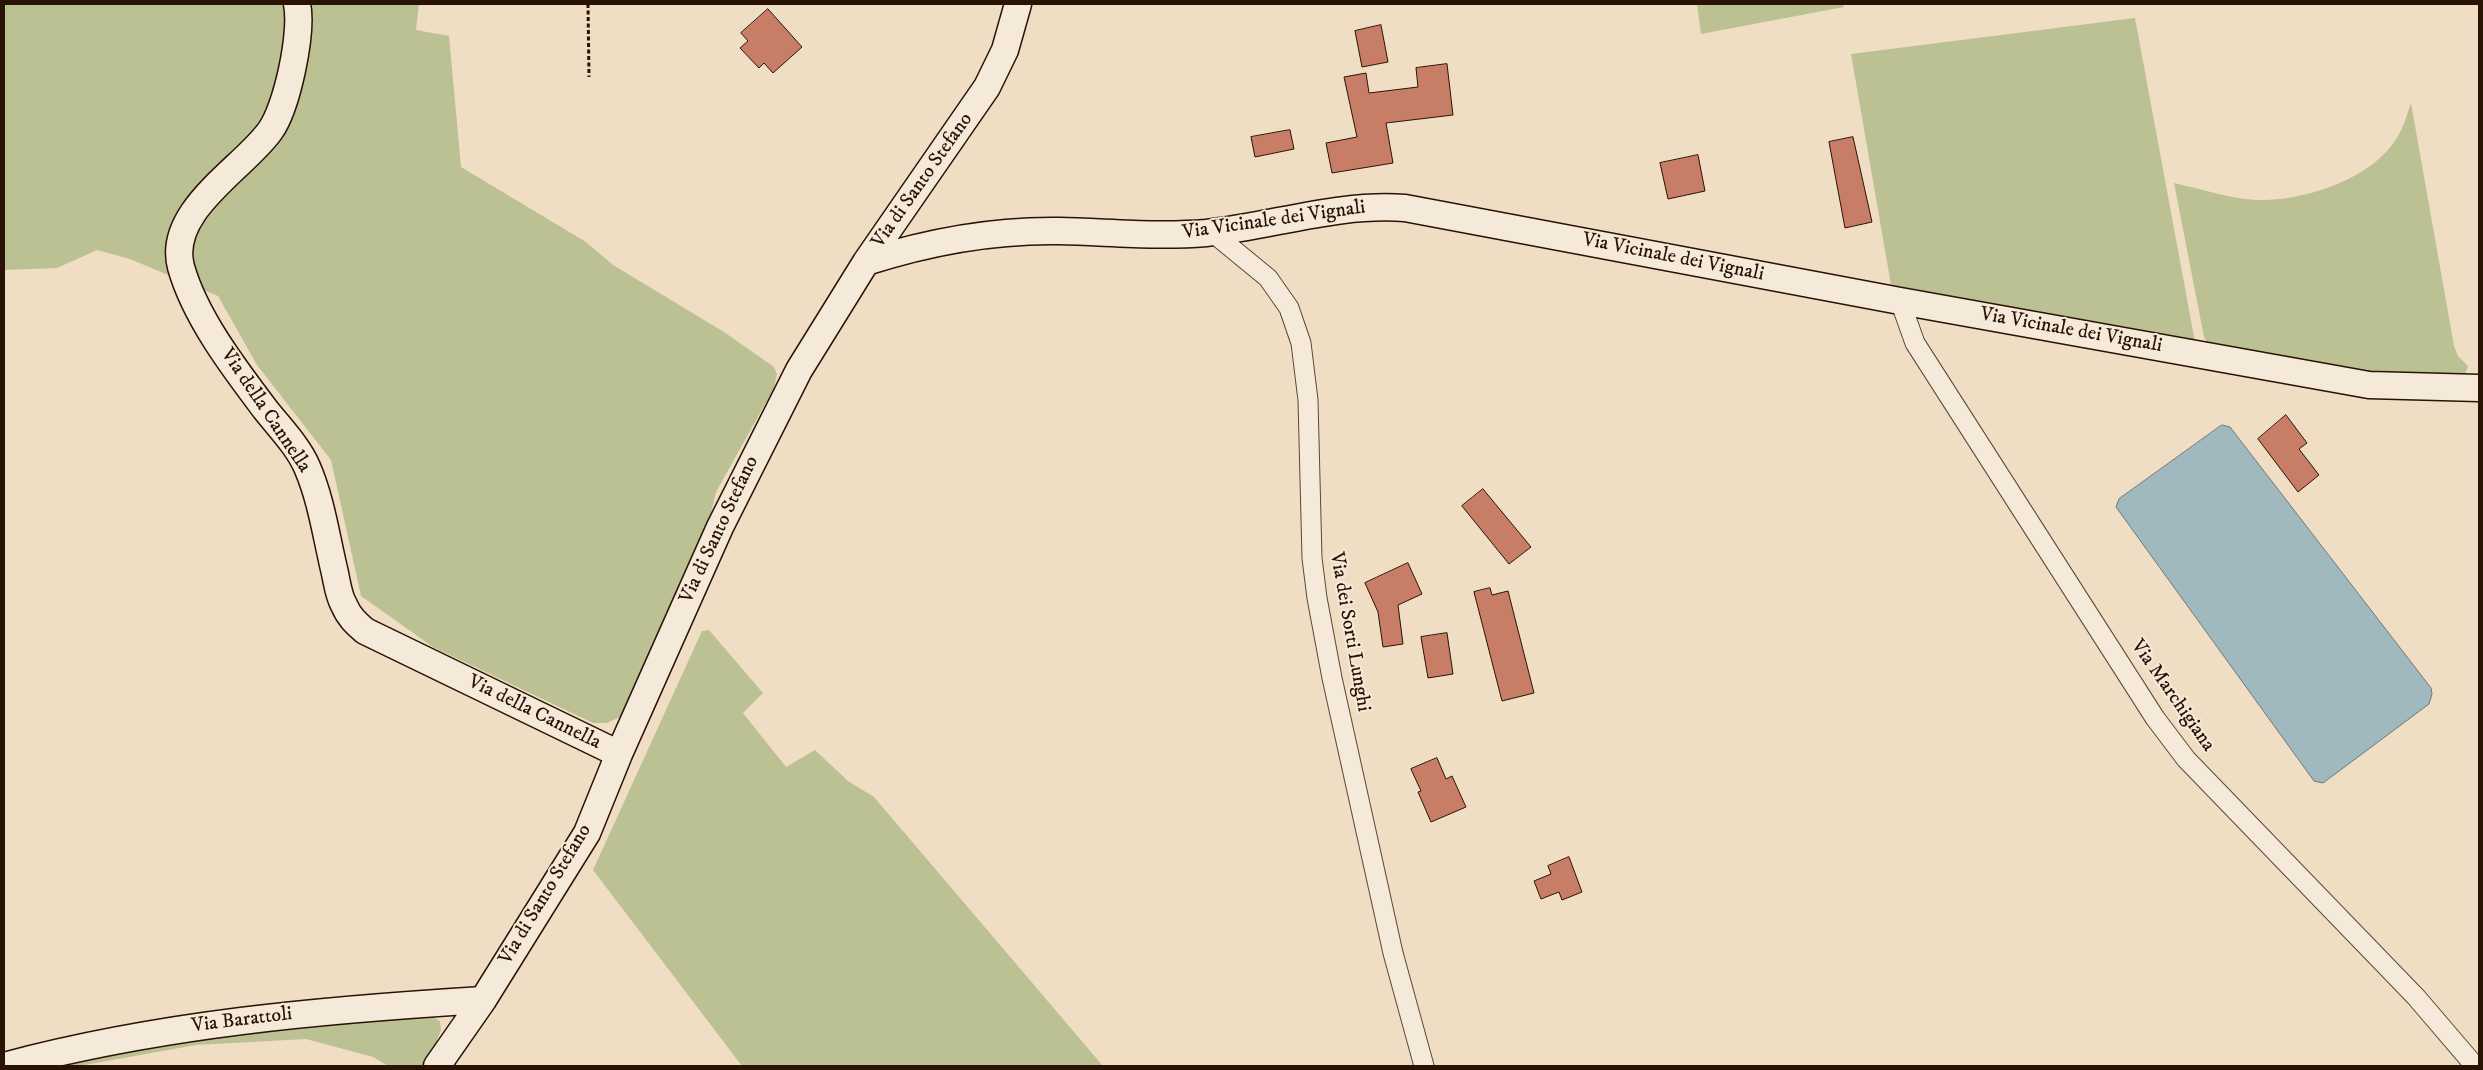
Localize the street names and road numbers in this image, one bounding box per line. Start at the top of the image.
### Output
street label: Via di Santo Stefano [867,109,979,253]
street label: Via Vicinale dei Vignali [1181,196,1367,246]
street label: Via Vicinale dei Vignali [1580,229,1766,287]
street label: Via Vicinale dei Vignali [1978,303,2164,359]
street label: Via della Cannella [215,344,315,478]
street label: Via di Santo Stefano [675,453,765,607]
street label: Via dei Sorti Lunghi [1323,550,1375,714]
street label: Via Marchigiana [2125,635,2219,757]
street label: Via della Cannella [464,670,604,756]
street label: Via di Santo Stefano [495,820,597,970]
street label: Via Barattoli [190,1003,294,1039]

